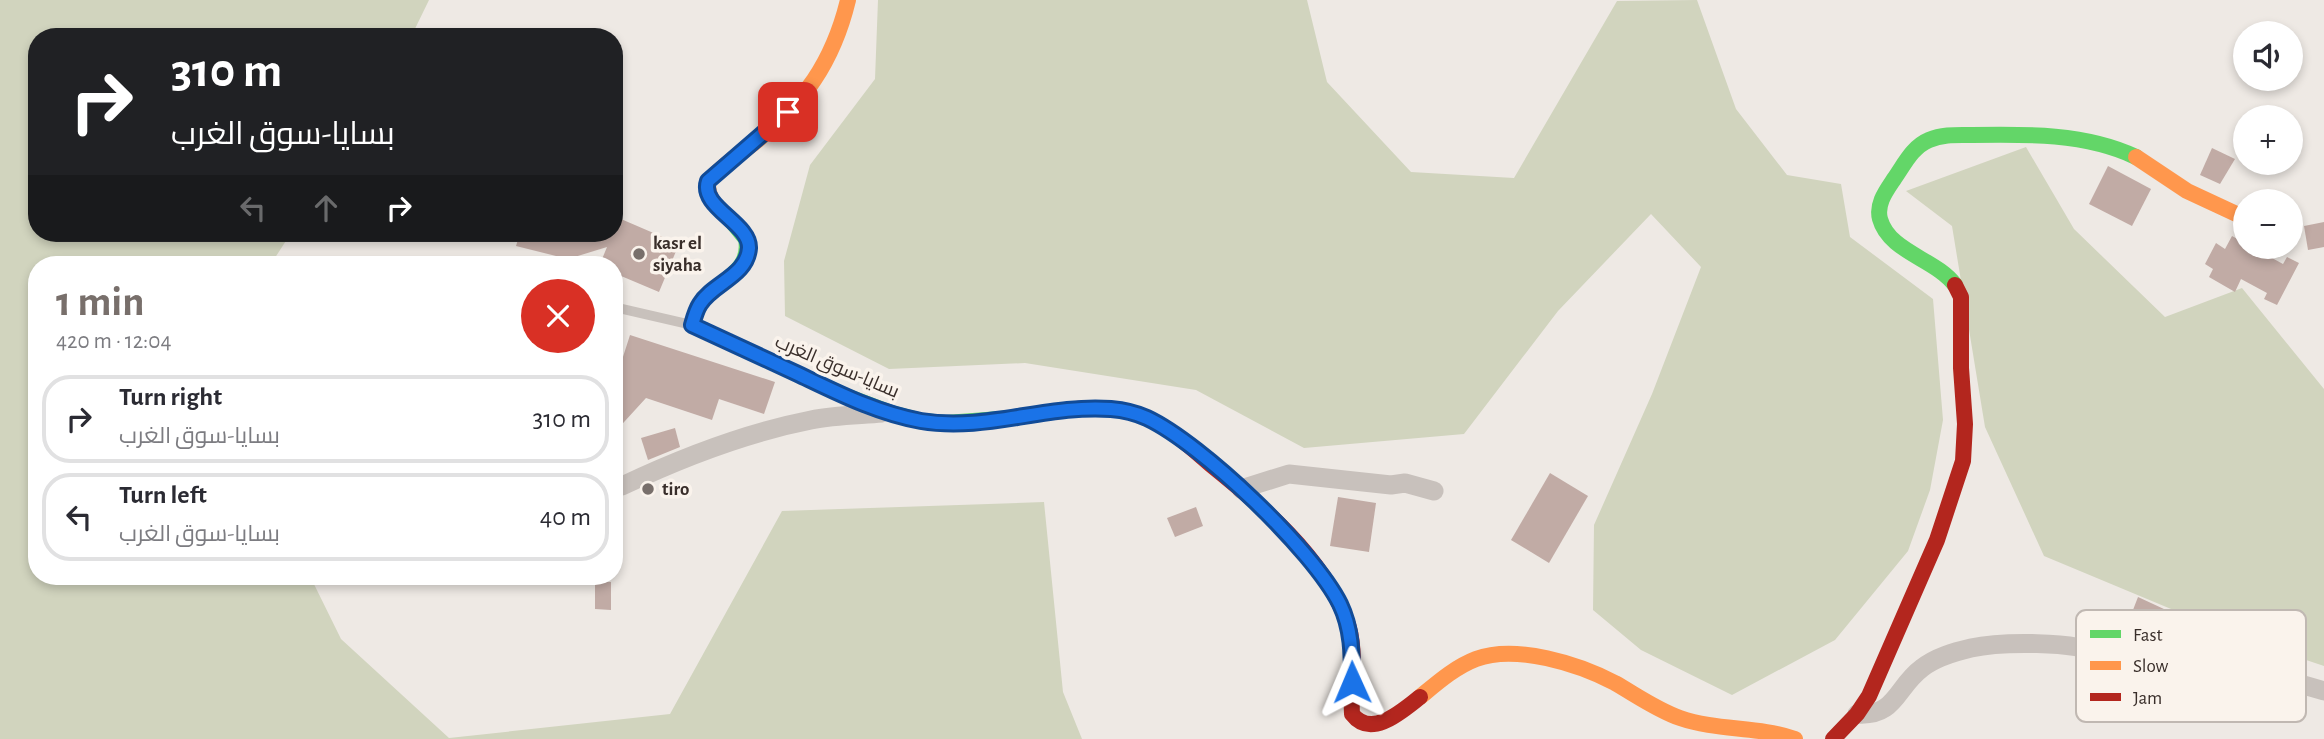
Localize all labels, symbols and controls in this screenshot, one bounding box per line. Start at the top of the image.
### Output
map controls [2233,21,2303,259]
button: sound [2233,21,2303,91]
text: 310 m [171,47,282,96]
icon: right [56,56,147,147]
pin [758,82,818,142]
icon: arrive [769,93,807,131]
button: + [2233,105,2303,175]
text: بسايا-سوق الغرب [171,118,395,150]
icon: left [234,189,272,227]
icon: ahead [307,189,345,227]
icon: right [380,189,418,227]
button: − [2233,189,2303,259]
place label: kasr el siyaha [653,234,702,275]
marker: kasr el siyaha [631,246,647,262]
button: close [521,279,595,353]
text: 1 min [56,281,145,323]
text: 420 m · 12:04 [56,330,172,353]
street label: بسايا-سوق الغرب [771,332,902,404]
text: Turn right [119,384,222,410]
icon: right [60,400,98,438]
text: 310 m [533,406,591,432]
text: بسايا-سوق الغرب [119,425,280,448]
place label: tiro [662,480,689,499]
marker: tiro [640,481,656,497]
text: Turn left [119,482,207,508]
icon: left [60,498,98,536]
text: 40 m [540,504,591,530]
text: بسايا-سوق الغرب [119,523,280,546]
legend [2076,610,2306,722]
text: Fast [2133,626,2163,645]
position arrow [1315,645,1389,719]
text: Slow [2133,657,2169,676]
text: Jam [2133,689,2162,708]

